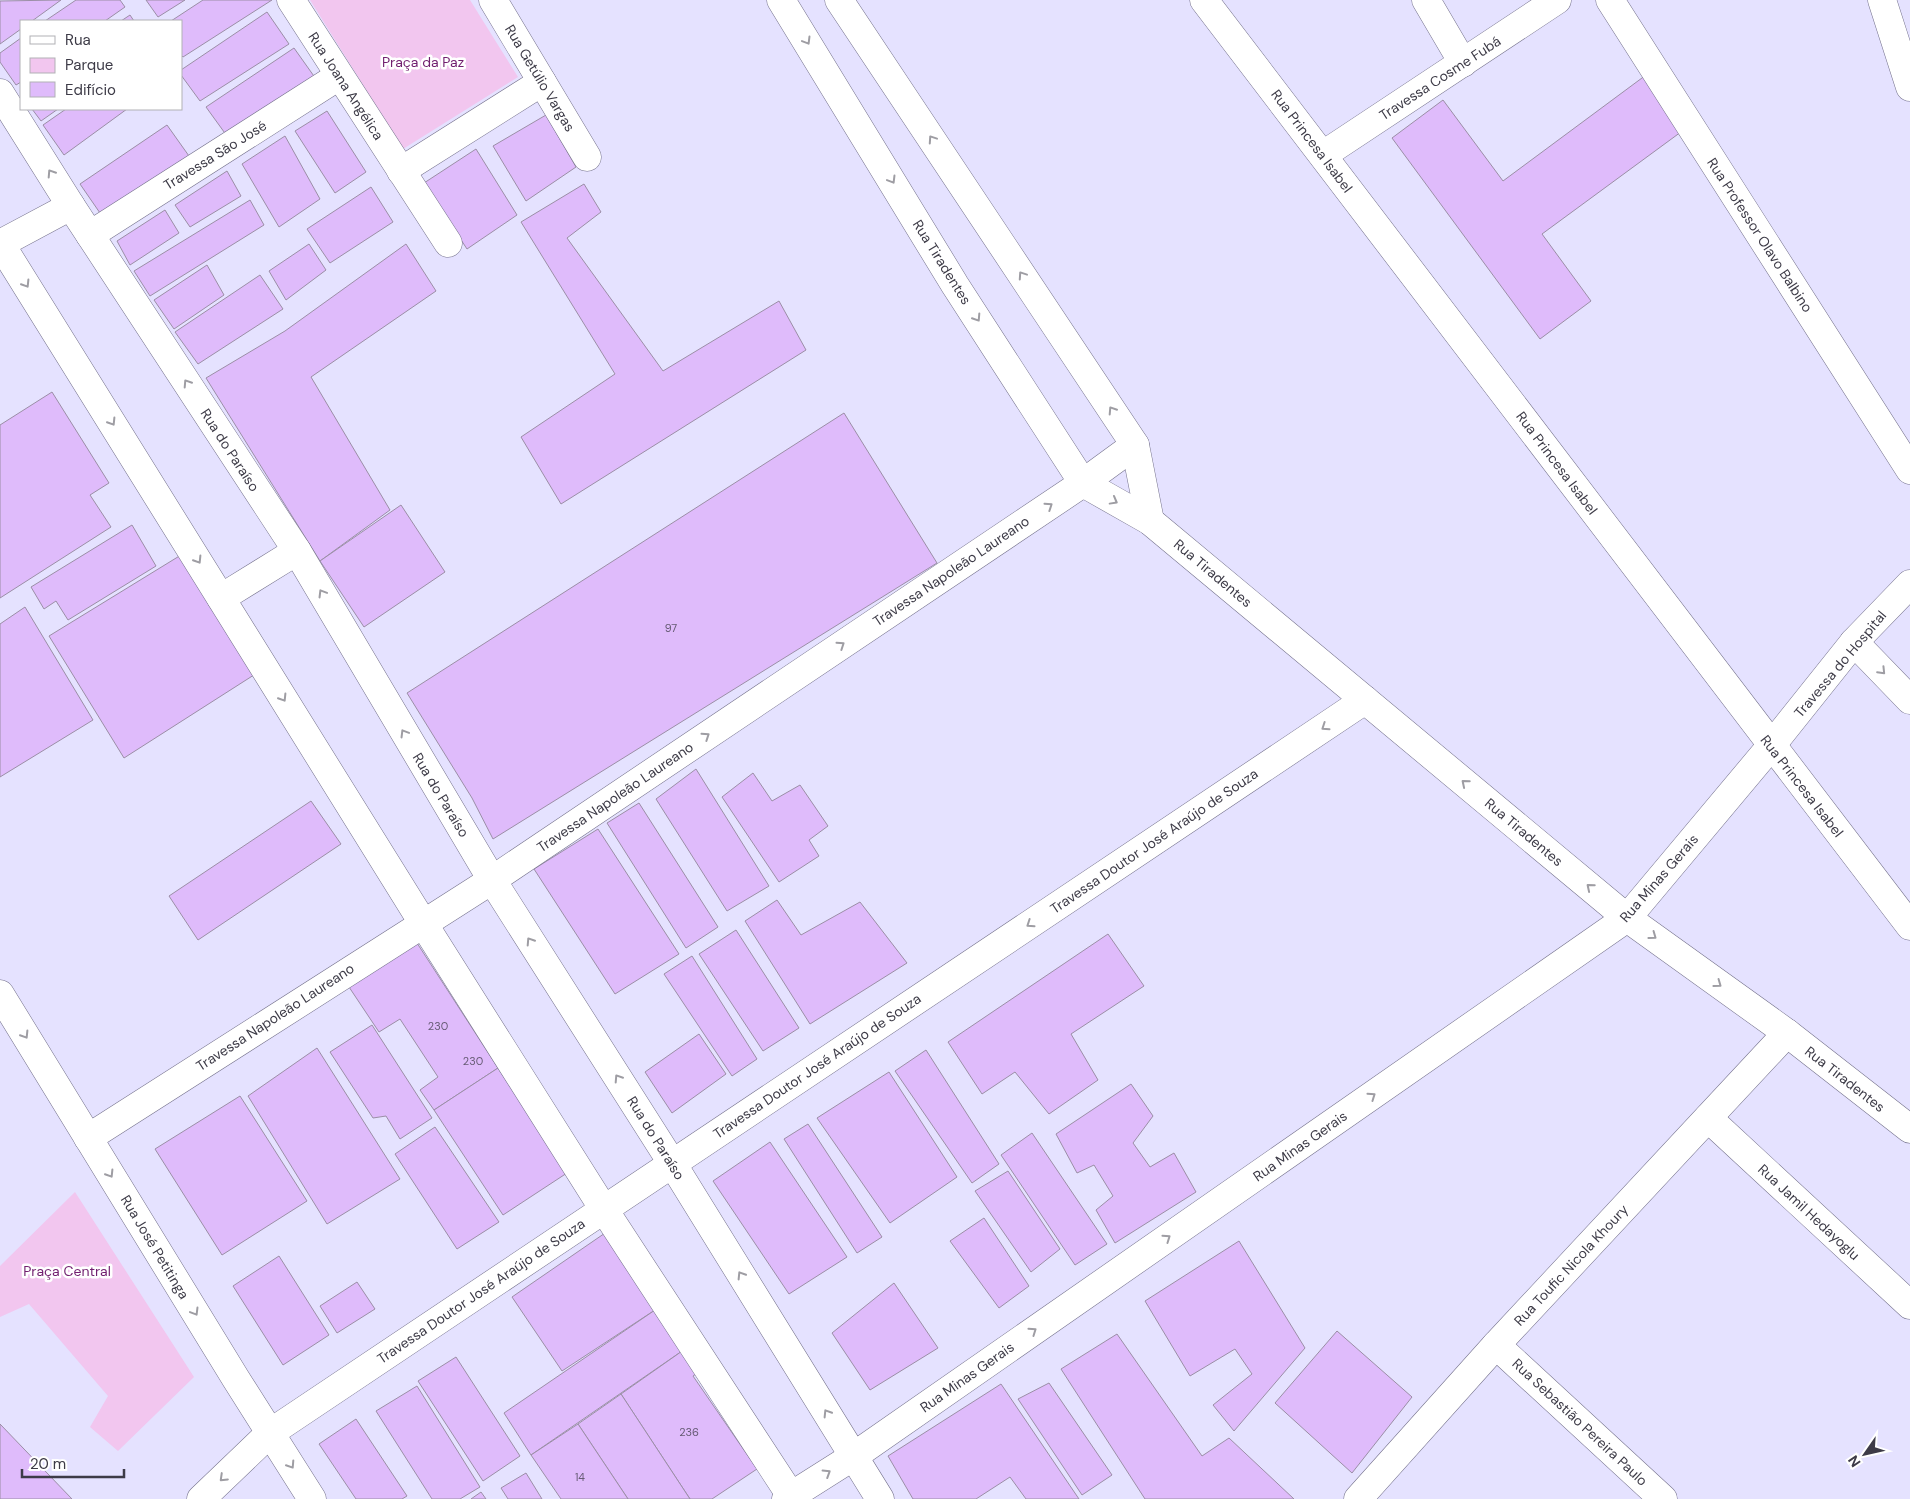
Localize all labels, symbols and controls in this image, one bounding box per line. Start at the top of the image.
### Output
legend [20,20,182,110]
street label: Rua Getúlio Vargas [501,21,579,135]
street label: Rua Joana Angélica [304,29,388,143]
text: Rua [65,30,91,50]
street label: Travessa Cosme Fubá [1376,32,1504,124]
one-way arrow [801,35,810,44]
park label: Praça da Paz [382,53,464,71]
text: Parque [65,55,113,75]
text: Edifício [65,80,116,100]
street label: Rua Princesa Isabel [1267,86,1357,196]
street label: Travessa São José [160,116,270,194]
one-way arrow [929,136,938,145]
street label: Rua Professor Olavo Balbino [1703,154,1817,316]
one-way arrow [48,169,57,179]
one-way arrow [885,174,895,183]
street label: Rua Tiradentes [909,216,975,308]
one-way arrow [1019,271,1028,280]
one-way arrow [19,279,29,288]
one-way arrow [971,312,980,322]
one-way arrow [184,379,193,388]
street label: Rua do Paraíso [197,405,263,495]
one-way arrow [1108,407,1118,416]
street label: Rua Princesa Isabel [1512,408,1602,518]
one-way arrow [105,416,115,425]
one-way arrow [1109,495,1118,505]
one-way arrow [1043,503,1052,512]
street label: Travessa Napoleão Laureano [869,512,1033,630]
street label: Rua Tiradentes [1170,535,1256,611]
one-way arrow [191,554,201,563]
one-way arrow [318,590,328,599]
street label: Travessa do Hospital [1790,607,1890,721]
house number: 97 [665,621,677,635]
one-way arrow [836,642,845,652]
one-way arrow [1876,666,1885,675]
one-way arrow [277,693,287,702]
one-way arrow [1321,721,1330,730]
one-way arrow [401,730,411,739]
street label: Rua Princesa Isabel [1757,731,1847,841]
one-way arrow [701,733,710,742]
street label: Travessa Napoleão Laureano [533,738,697,856]
street label: Rua do Paraíso [409,750,473,840]
street label: Travessa Doutor José Araújo de Souza [1047,765,1261,917]
one-way arrow [1462,780,1471,788]
street label: Rua Tiradentes [1481,794,1567,870]
street label: Rua Minas Gerais [1616,830,1702,926]
one-way arrow [1587,884,1596,892]
one-way arrow [1026,918,1035,927]
one-way arrow [1647,931,1656,939]
one-way arrow [527,937,537,946]
street label: Travessa Napoleão Laureano [193,959,357,1075]
one-way arrow [1712,978,1721,986]
street label: Travessa Doutor José Araújo de Souza [710,990,924,1142]
house number: 230 [428,1019,448,1033]
one-way arrow [19,1030,29,1039]
street label: Rua Tiradentes [1801,1042,1889,1116]
house number: 230 [463,1054,483,1068]
one-way arrow [614,1074,624,1083]
street label: Rua do Paraíso [623,1093,689,1183]
one-way arrow [1366,1093,1376,1102]
street label: Rua Minas Gerais [1249,1107,1351,1185]
street label: Rua Jamil Hedayoglu [1754,1160,1864,1264]
one-way arrow [104,1168,114,1177]
street label: Rua José Petitinga [117,1192,193,1302]
street label: Rua Toufic Nicola Khoury [1510,1200,1632,1329]
street label: Travessa Doutor José Araújo de Souza [374,1215,588,1367]
one-way arrow [1161,1235,1170,1244]
park label: Praça Central [23,1262,111,1280]
one-way arrow [738,1271,748,1280]
one-way arrow [189,1307,199,1316]
one-way arrow [1027,1328,1037,1337]
street label: Rua Minas Gerais [916,1338,1018,1416]
street label: Rua Sebastião Pereira Paulo [1509,1355,1651,1489]
one-way arrow [824,1409,834,1418]
house number: 236 [679,1425,699,1439]
north arrow [1840,1429,1890,1479]
scale bar [22,1446,125,1478]
text: N [1844,1452,1865,1471]
text: 20 m [30,1454,66,1474]
one-way arrow [285,1459,294,1469]
one-way arrow [822,1469,831,1479]
house number: 14 [575,1470,585,1484]
one-way arrow [220,1472,229,1481]

